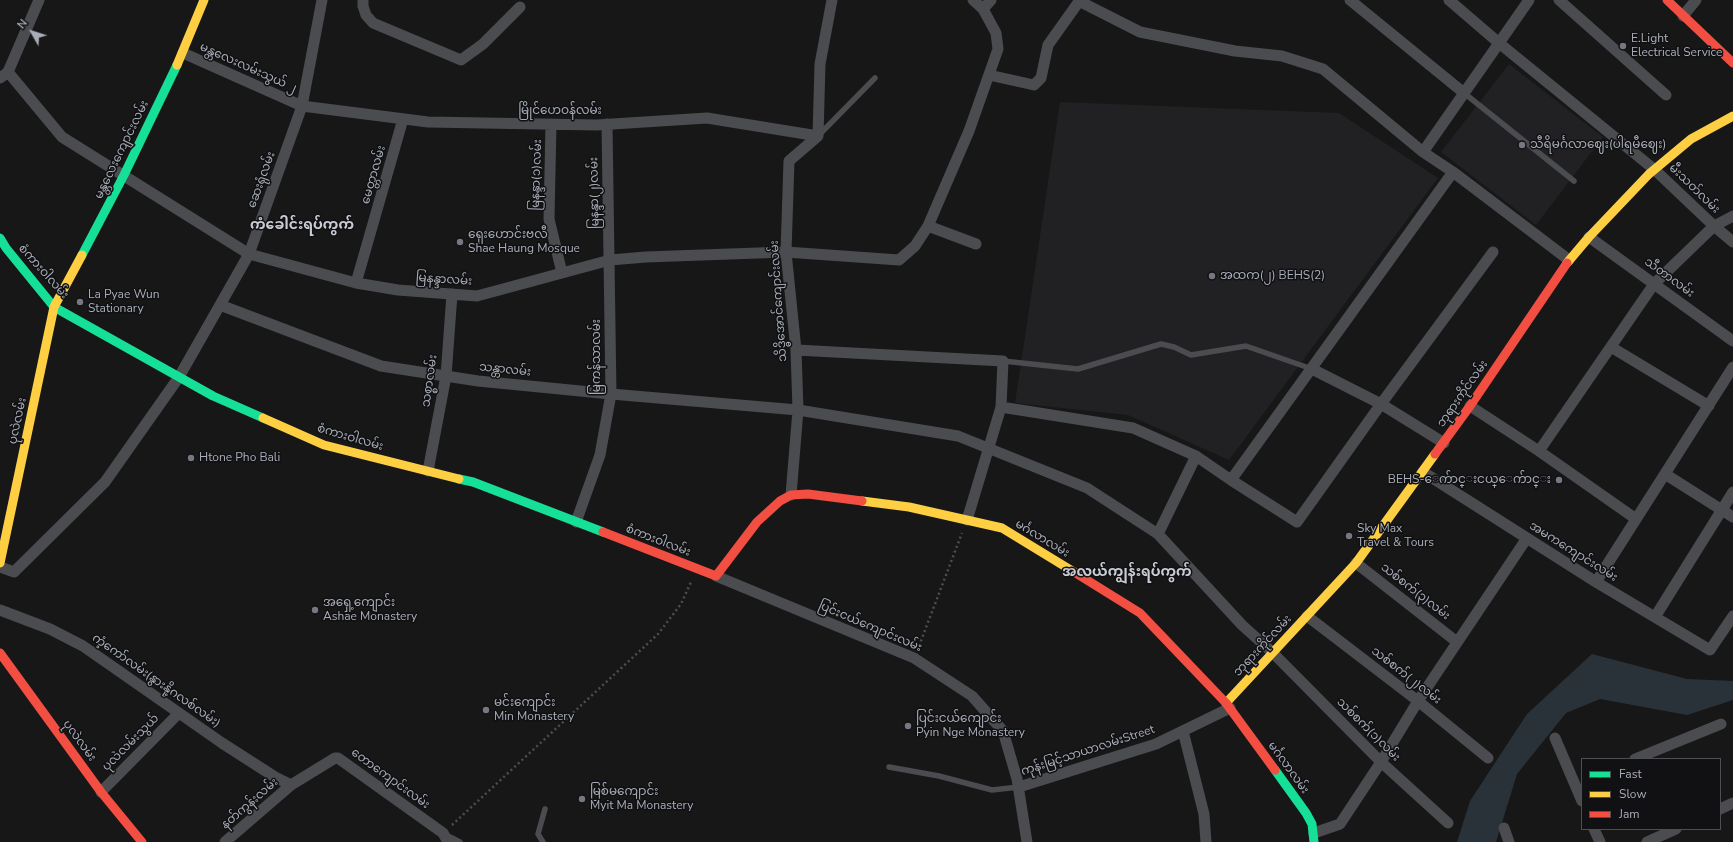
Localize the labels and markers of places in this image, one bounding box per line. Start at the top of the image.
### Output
place label: E.Light Electrical Service [1631,32,1722,60]
marker: E.Light Electrical Service [1618,41,1628,51]
place label: သီရိမင်္ဂလာဈေး(ပါရမီဈေး) [1530,138,1666,152]
marker: သီရိမင်္ဂလာဈေး(ပါရမီဈေး) [1517,140,1527,150]
place label: ရှေးဟောင်းဗလီ Shae Haung Mosque [468,228,580,256]
marker: ရှေးဟောင်းဗလီ Shae Haung Mosque [455,237,465,247]
place label: အထက(၂) BEHS(2) [1220,269,1325,283]
marker: အထက(၂) BEHS(2) [1207,271,1217,281]
place label: La Pyae Wun Stationary [88,288,160,316]
marker: La Pyae Wun Stationary [75,297,85,307]
place label: Htone Pho Bali [199,451,280,465]
marker: Htone Pho Bali [186,453,196,463]
place label: BEHS-ေက်ာင္းငယ္ေက်ာင္း [1388,473,1551,487]
marker: BEHS-ေက်ာင္းငယ္ေက်ာင္း [1554,475,1564,485]
place label: Sky Max Travel & Tours [1357,522,1434,550]
marker: Sky Max Travel & Tours [1344,531,1354,541]
place label: အရှေ့ကျောင်း Ashae Monastery [323,596,417,624]
marker: အရှေ့ကျောင်း Ashae Monastery [310,605,320,615]
place label: မင်းကျောင်း Min Monastery [494,696,574,724]
marker: မင်းကျောင်း Min Monastery [481,705,491,715]
place label: ပြင်းငယ်ကျောင်း Pyin Nge Monastery [916,712,1025,740]
marker: ပြင်းငယ်ကျောင်း Pyin Nge Monastery [903,721,913,731]
place label: မြစ်မကျောင်း Myit Ma Monastery [590,785,693,813]
marker: မြစ်မကျောင်း Myit Ma Monastery [577,794,587,804]

